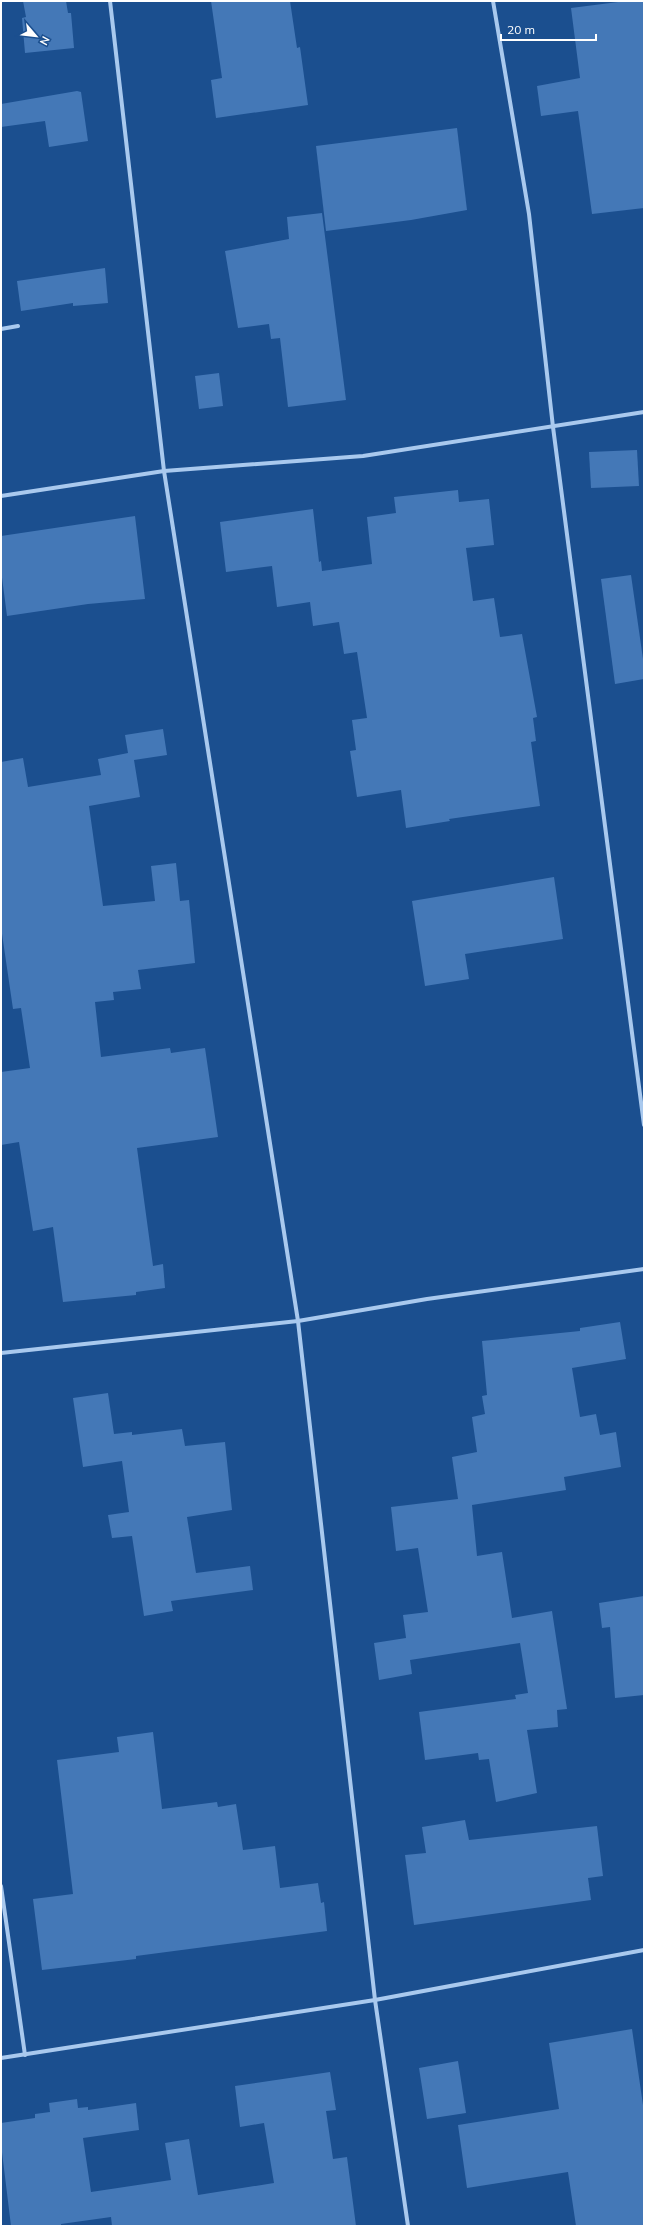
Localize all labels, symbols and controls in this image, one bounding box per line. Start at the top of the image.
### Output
north arrow [16,16,56,56]
scale bar [501,16,596,42]
text: 20 m [507,22,535,37]
text: N [37,34,53,48]

